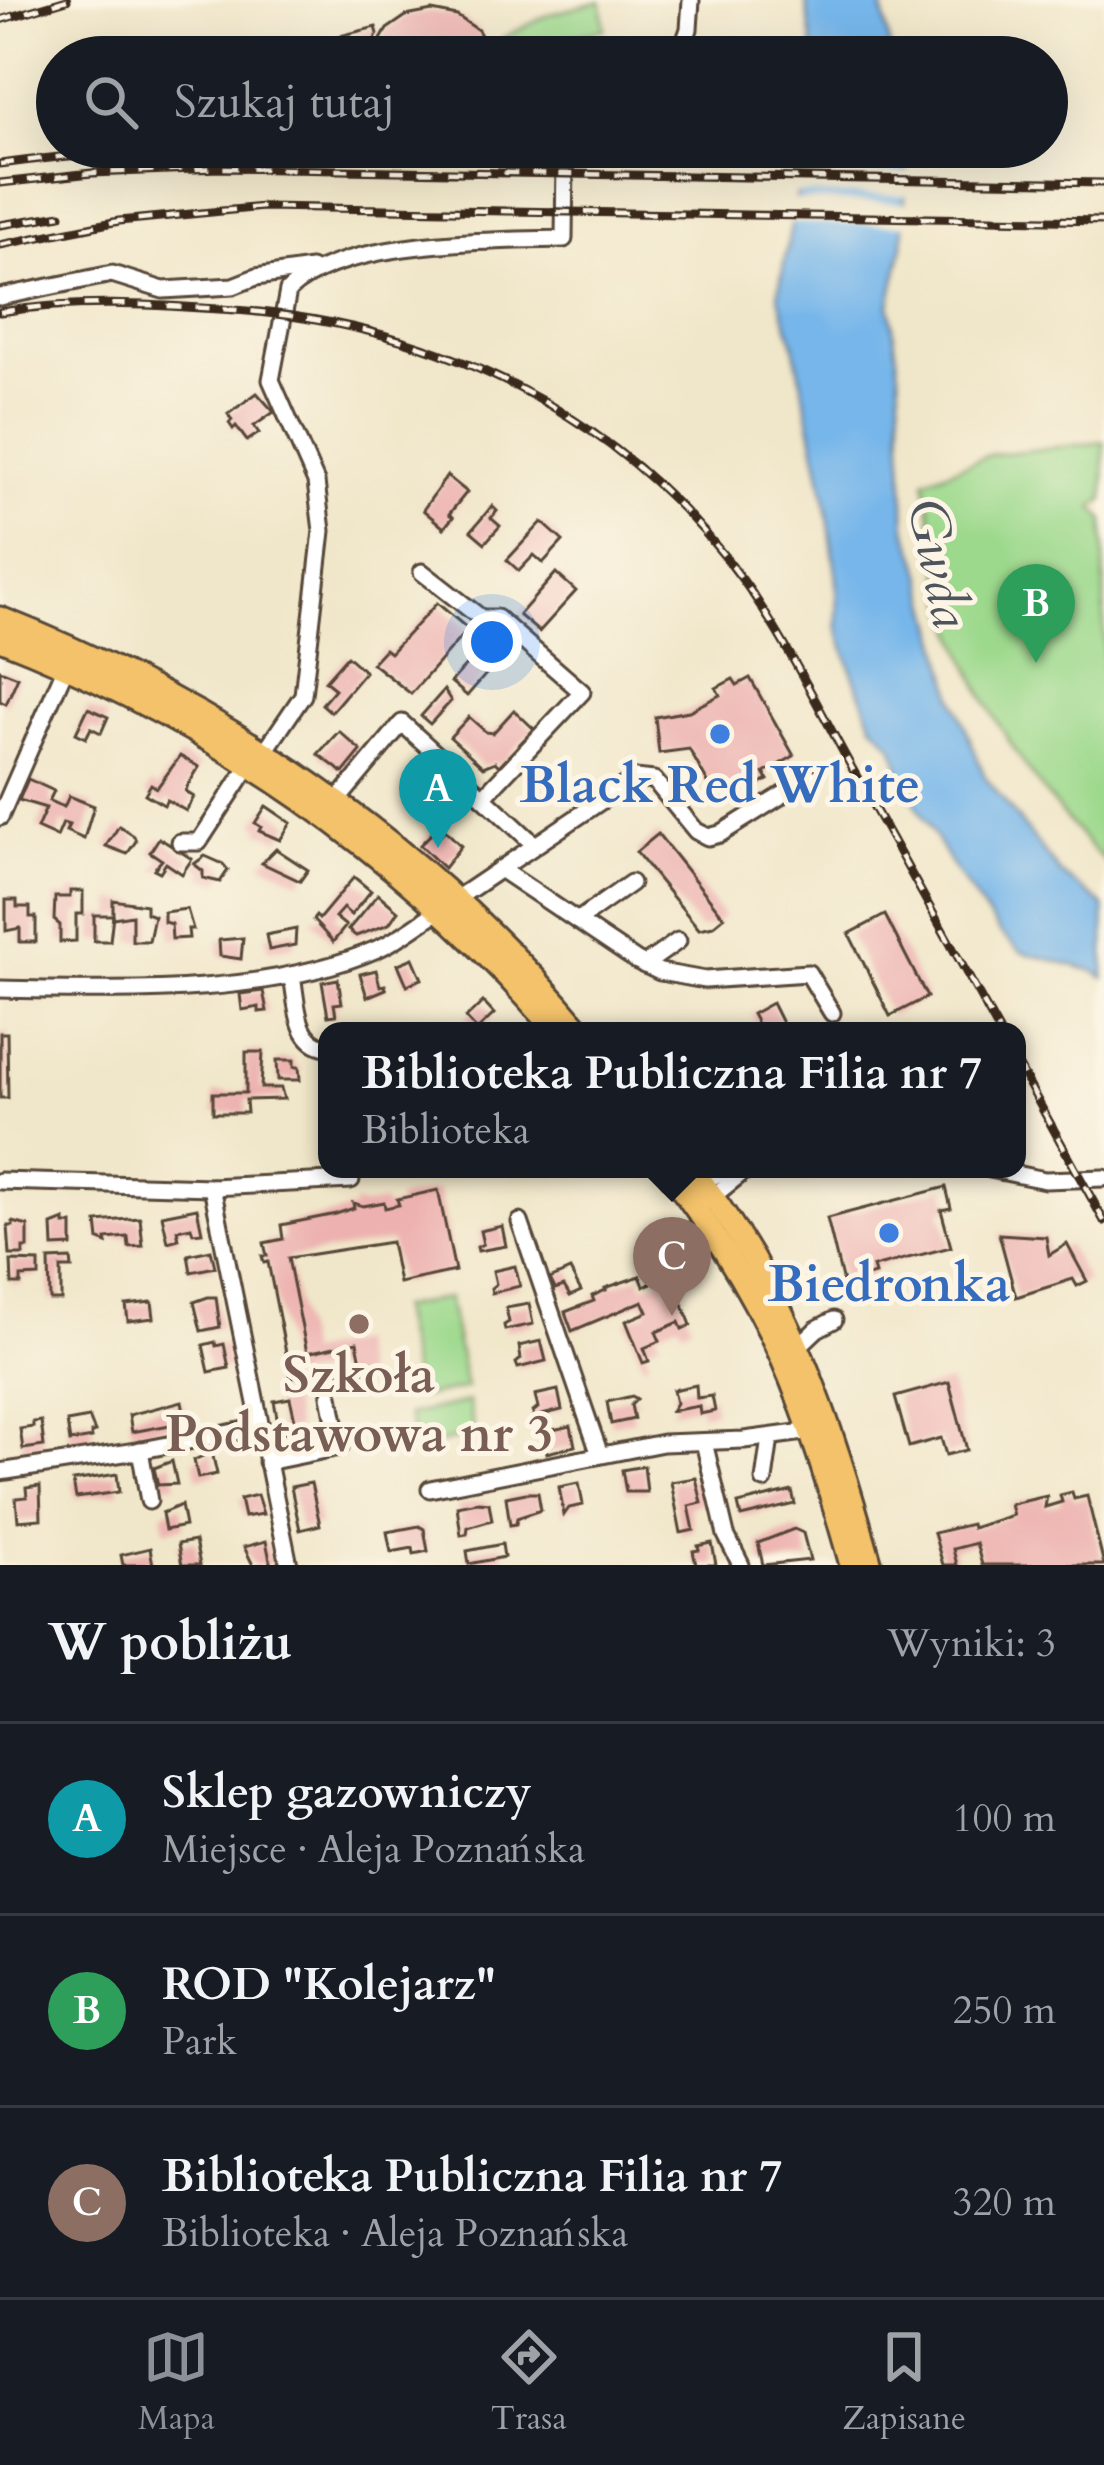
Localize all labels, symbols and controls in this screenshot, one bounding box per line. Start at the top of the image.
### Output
search box [36,36,1068,168]
icon: search [78,69,144,135]
text: Szukaj tutaj [174,72,395,133]
water label: Gwda [888,492,987,635]
pin: B [997,564,1075,663]
your location [462,612,522,672]
marker: Black Red White [707,721,733,747]
pin: A [399,749,477,848]
place label: Black Red White [520,751,920,821]
popup [318,1022,1026,1178]
text: Biblioteka Publiczna Filia nr 7 [362,1043,982,1104]
text: Biblioteka [362,1104,530,1157]
pin: C [633,1217,711,1316]
marker: Biedronka [876,1220,902,1246]
place label: Biedronka [768,1250,1010,1320]
marker: Szkoła Podstawowa nr 3 [346,1311,372,1337]
place label: Szkoła Podstawowa nr 3 [165,1341,553,1470]
text: W pobliżu [48,1608,292,1678]
text: Wyniki: 3 [887,1617,1056,1670]
text: Sklep gazowniczy [162,1762,532,1823]
text: A [72,1792,102,1845]
text: 100 m [953,1792,1056,1845]
text: Miejsce · Aleja Poznańska [162,1823,585,1876]
text: ROD "Kolejarz" [162,1954,496,2015]
text: B [73,1984,101,2037]
text: 250 m [953,1984,1056,2037]
text: Park [162,2015,237,2068]
text: Biblioteka Publiczna Filia nr 7 [162,2146,782,2207]
text: C [72,2176,102,2229]
text: 320 m [953,2176,1056,2229]
text: Biblioteka · Aleja Poznańska [162,2207,628,2260]
tab: Mapa [138,2324,215,2441]
tab: Trasa [491,2324,567,2441]
tab: Zapisane [842,2324,966,2441]

